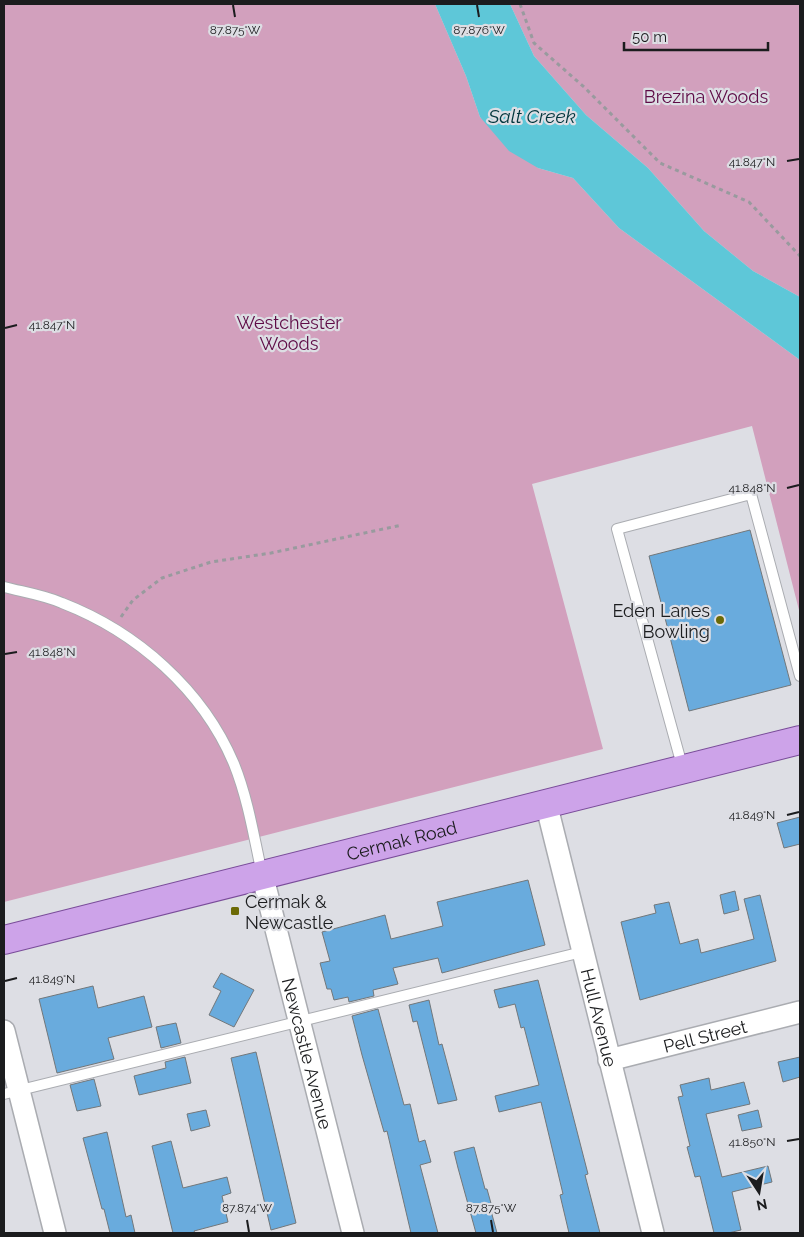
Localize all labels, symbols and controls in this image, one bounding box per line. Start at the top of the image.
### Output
scale bar [624,20,768,52]
text: 87.875°W [210,23,261,37]
text: 87.876°W [453,23,505,37]
text: 50 m [632,28,667,46]
park label: Brezina Woods [644,86,769,107]
water label: Salt Creek [487,105,576,127]
text: 41.847°N [729,155,775,169]
park label: Westchester Woods [236,312,342,354]
text: 41.847°N [29,318,75,332]
text: 41.848°N [728,481,776,495]
place label: Eden Lanes Bowling [612,600,710,642]
marker: Eden Lanes Bowling [714,614,726,626]
text: 41.848°N [28,645,76,659]
text: 41.849°N [729,808,775,822]
street label: Cermak Road [344,816,459,864]
place label: Cermak & Newcastle [245,891,334,933]
marker: Cermak & Newcastle [229,905,241,917]
street label: Hull Avenue [577,966,622,1069]
text: 41.849°N [29,972,75,986]
street label: Newcastle Avenue [278,975,337,1132]
street label: Pell Street [661,1015,749,1056]
text: 41.850°N [728,1135,776,1149]
north arrow [734,1167,784,1217]
text: N [755,1196,769,1214]
text: 87.874°W [222,1201,272,1215]
text: 87.875°W [466,1201,517,1215]

